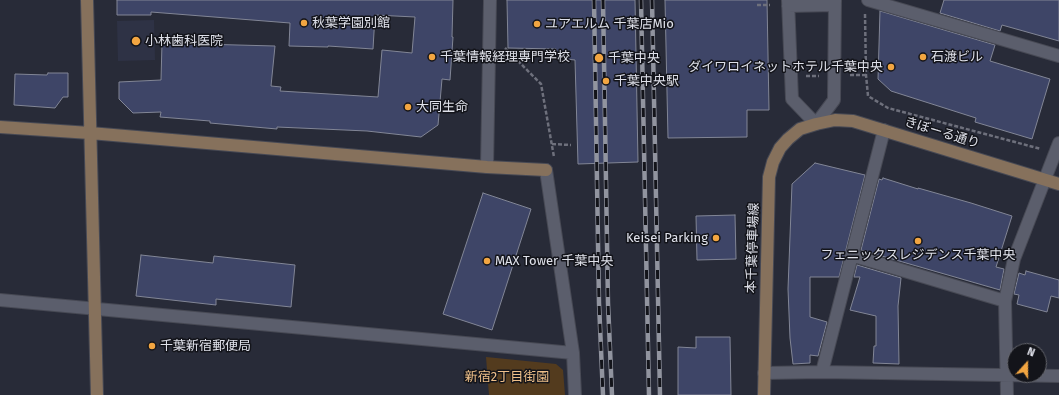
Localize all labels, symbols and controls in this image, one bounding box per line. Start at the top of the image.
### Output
place label: 秋葉学園別館 [312,15,390,31]
place label: ユアエルム 千葉店Mio [545,16,674,32]
marker: 秋葉学園別館 [299,18,309,28]
marker: ユアエルム 千葉店Mio [532,19,542,29]
place label: 小林歯科医院 [145,33,223,49]
marker: 小林歯科医院 [130,35,142,47]
place label: 千葉情報経理専門学校 [440,49,570,65]
place label: 石渡ビル [931,49,983,65]
place label: 千葉中央 [608,50,660,66]
marker: 千葉情報経理専門学校 [427,52,437,62]
marker: 千葉中央 [593,52,605,64]
marker: 石渡ビル [918,52,928,62]
place label: ダイワロイネットホテル千葉中央 [688,59,883,75]
marker: ダイワロイネットホテル千葉中央 [886,62,896,72]
place label: 千葉中央駅 [614,73,679,89]
marker: 千葉中央駅 [601,76,611,86]
place label: 大同生命 [416,99,468,115]
marker: 大同生命 [403,102,413,112]
street label: きぼーる通り [902,114,982,152]
street label: 本千葉停車場線 [744,202,762,294]
place label: Keisei Parking [626,230,708,246]
marker: Keisei Parking [711,233,721,243]
marker: フェニックスレジデンス千葉中央 [913,236,923,246]
place label: フェニックスレジデンス千葉中央 [821,247,1015,263]
place label: MAX Tower 千葉中央 [495,253,613,269]
marker: MAX Tower 千葉中央 [482,256,492,266]
place label: 千葉新宿郵便局 [160,338,251,354]
marker: 千葉新宿郵便局 [147,341,157,351]
north arrow [1007,343,1047,383]
text: N [1025,345,1037,360]
park label: 新宿2丁目街園 [465,369,549,385]

